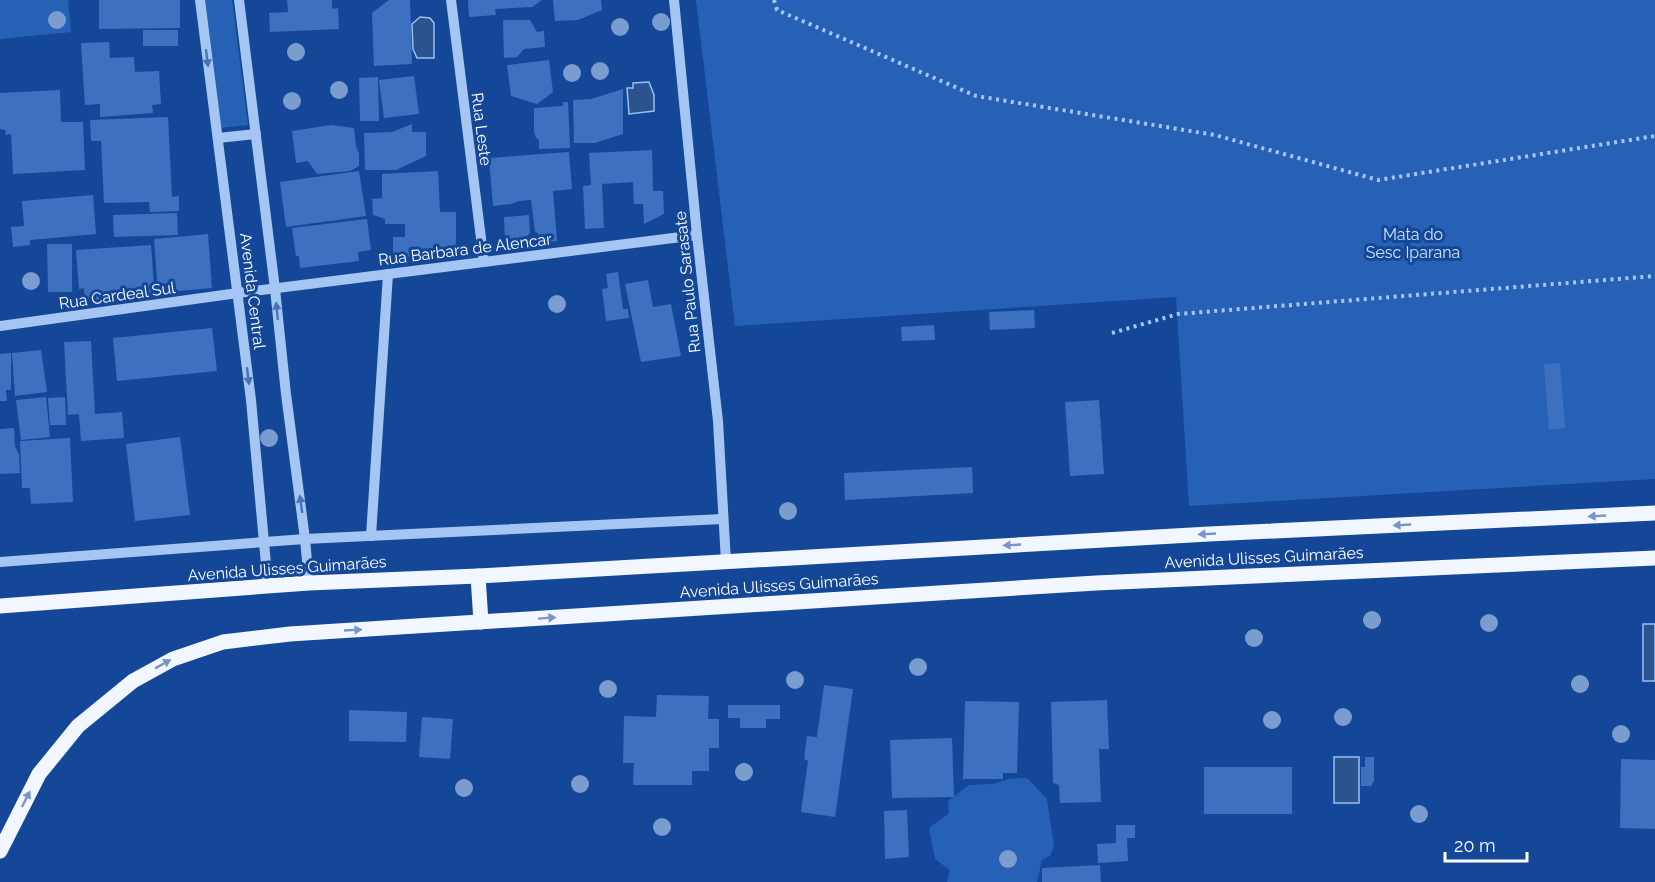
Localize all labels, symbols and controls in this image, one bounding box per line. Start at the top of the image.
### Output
one-way arrow [203,49,212,68]
street label: Rua Leste [468,91,495,167]
street label: Rua Paulo Sarasate [671,210,704,354]
park label: Mata do Sesc Iparana [1366,225,1460,262]
street label: Rua Barbara de Alencar [377,229,553,270]
street label: Avenida Central [236,232,269,351]
street label: Rua Cardeal Sul [58,278,177,313]
one-way arrow [272,301,282,320]
one-way arrow [243,367,253,386]
one-way arrow [296,495,305,514]
one-way arrow [1587,512,1606,521]
one-way arrow [1392,521,1411,530]
one-way arrow [1197,530,1216,539]
one-way arrow [1003,540,1022,549]
street label: Avenida Ulisses Guimarães [1164,543,1364,572]
street label: Avenida Ulisses Guimarães [187,552,387,585]
street label: Avenida Ulisses Guimarães [679,569,879,602]
one-way arrow [538,613,557,623]
one-way arrow [343,625,362,634]
one-way arrow [154,659,171,669]
one-way arrow [21,790,31,807]
scale bar [1445,825,1528,863]
text: 20 m [1454,835,1496,856]

